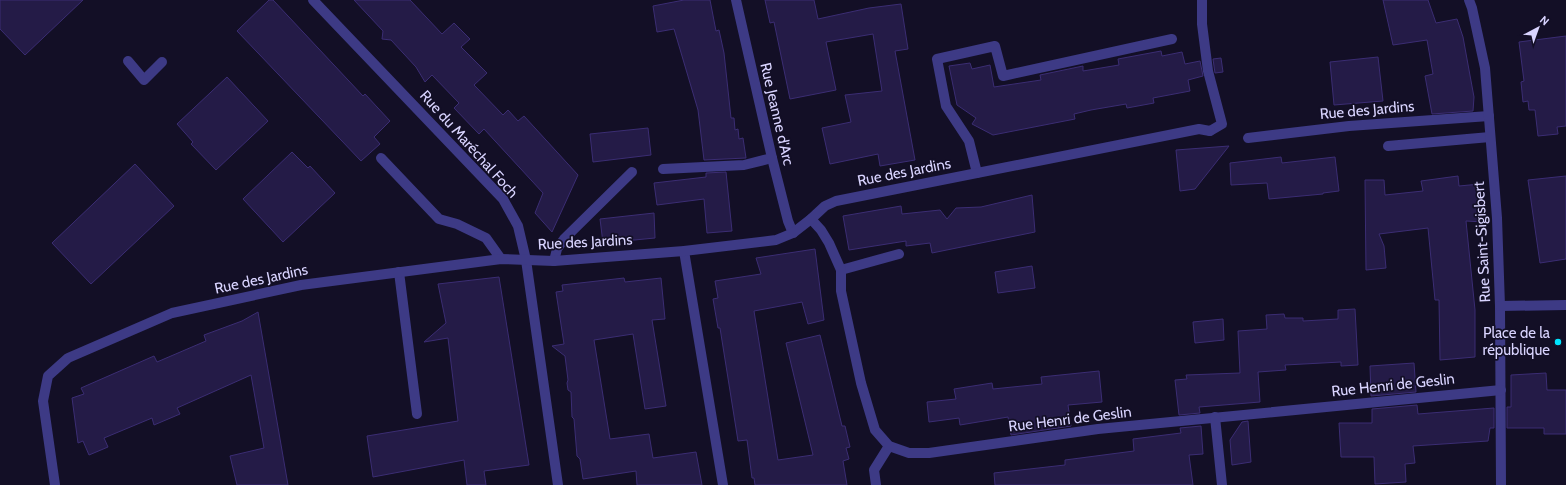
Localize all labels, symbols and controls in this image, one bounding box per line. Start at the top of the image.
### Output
north arrow [1518,8,1558,48]
text: N [1537,13,1552,28]
street label: Rue Jeanne d'Arc [756,61,798,167]
street label: Rue du Maréchal Foch [416,87,522,201]
street label: Rue des Jardins [1319,97,1415,123]
street label: Rue des Jardins [856,154,952,190]
street label: Rue Saint-Sigisbert [1470,181,1494,303]
street label: Rue des Jardins [537,231,633,253]
street label: Rue des Jardins [213,260,309,298]
place label: Place de la république [1483,324,1551,359]
marker: Place de la république [1553,337,1563,347]
street label: Rue Henri de Geslin [1330,370,1456,400]
street label: Rue Henri de Geslin [1007,403,1133,435]

